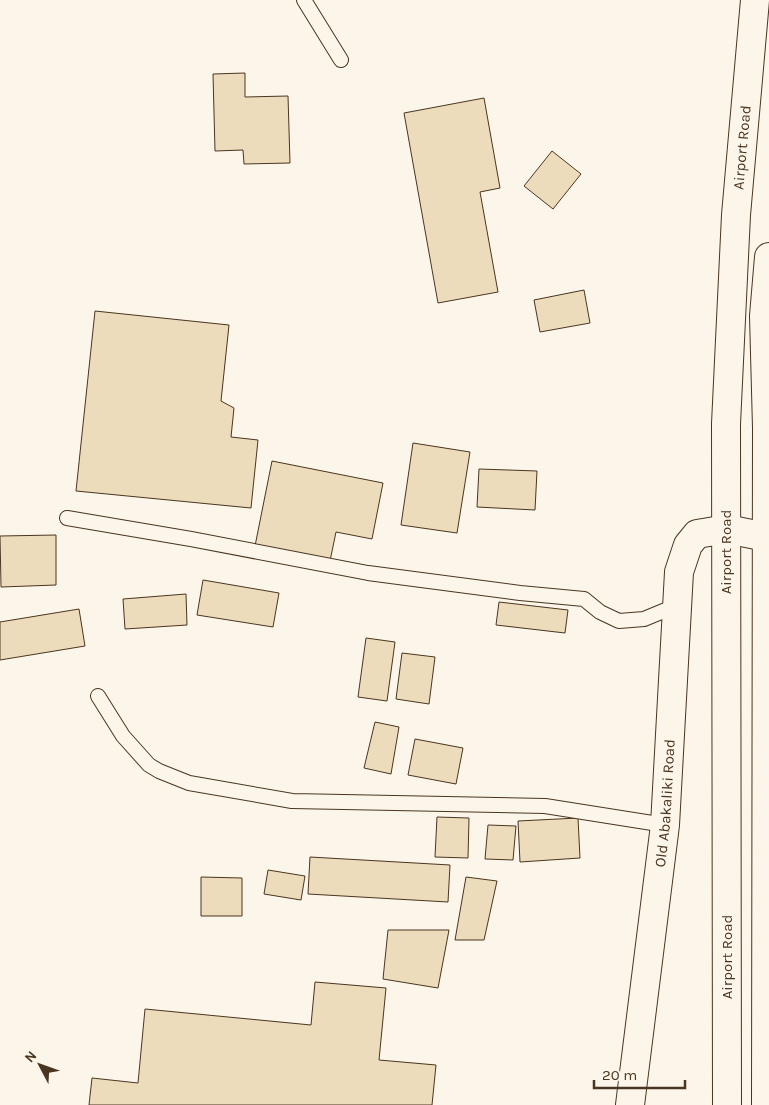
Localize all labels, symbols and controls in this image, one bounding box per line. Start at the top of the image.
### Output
street label: Airport Road [729,105,755,190]
street label: Airport Road [717,510,735,594]
street label: Old Abakaliki Road [651,739,679,868]
street label: Airport Road [718,915,736,999]
north arrow [15,1040,65,1090]
text: N [21,1047,40,1066]
scale bar [594,1058,685,1090]
text: 20 m [602,1066,637,1084]

